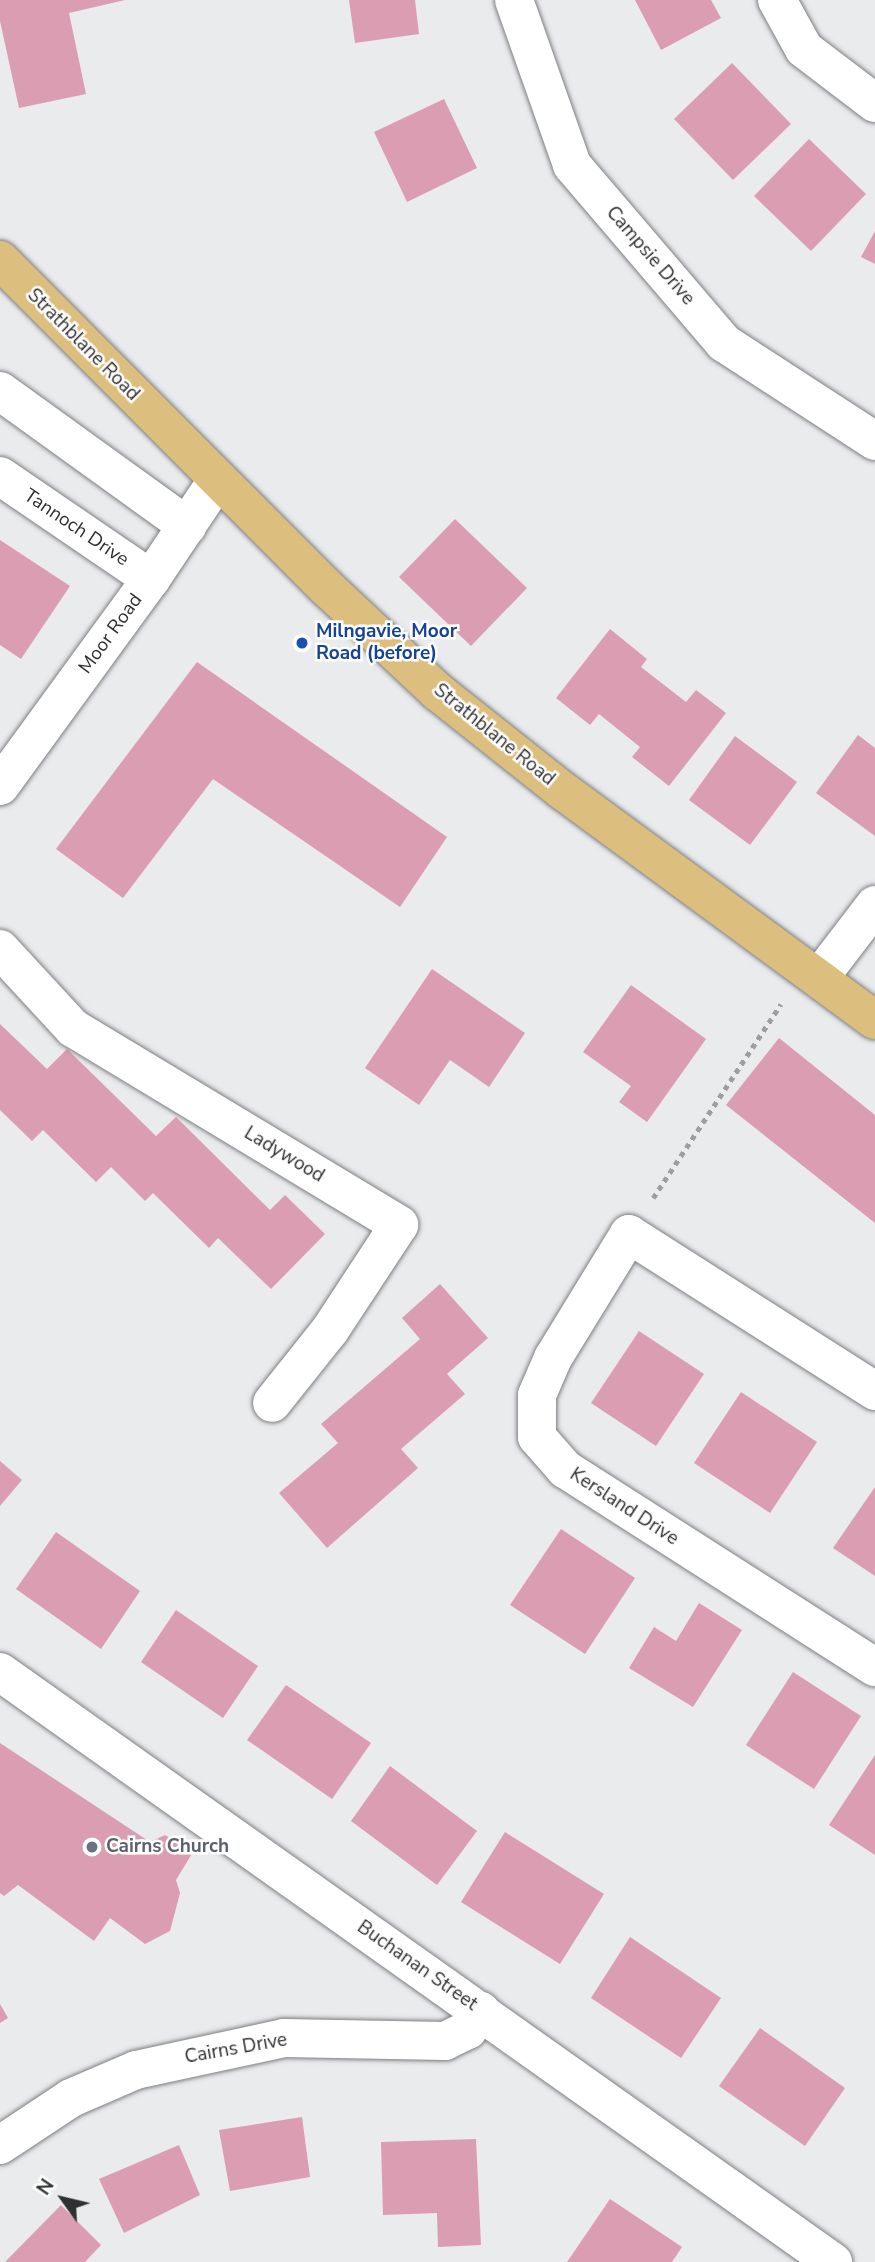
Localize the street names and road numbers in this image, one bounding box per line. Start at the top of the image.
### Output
street label: Campsie Drive [601,202,699,310]
street label: Strathblane Road [22,284,144,406]
street label: Tannoch Drive [19,485,133,571]
street label: Moor Road [74,590,148,678]
street label: Strathblane Road [429,679,559,791]
street label: Ladywood [240,1122,328,1188]
street label: Kersland Drive [565,1463,683,1551]
street label: Buchanan Street [352,1916,482,2016]
street label: Cairns Drive [183,2029,289,2069]

